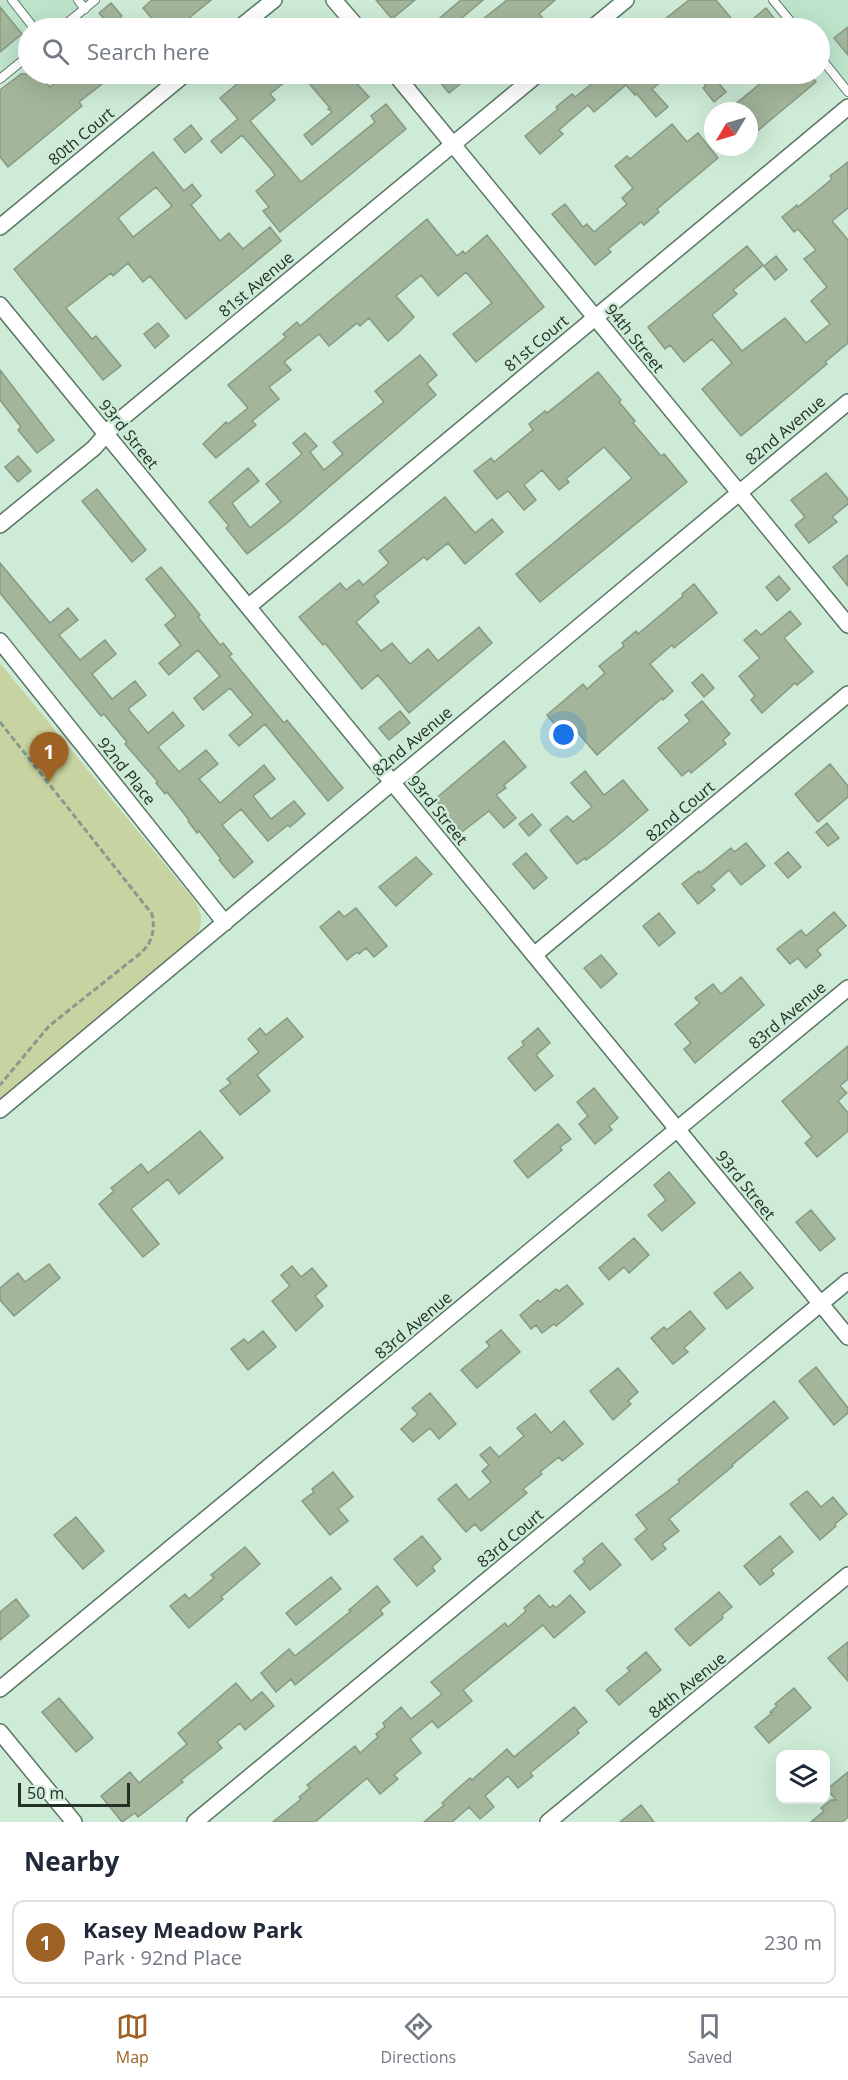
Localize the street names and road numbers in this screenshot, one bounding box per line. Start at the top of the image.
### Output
street label: 80th Court [43,102,119,170]
street label: 81st Avenue [214,246,298,322]
street label: 94th Street [600,299,670,377]
street label: 81st Court [499,309,573,376]
street label: 82nd Avenue [740,390,830,470]
street label: 93rd Street [94,395,164,474]
street label: 82nd Avenue [367,701,457,781]
street label: 92nd Place [93,732,161,810]
street label: 93rd Street [403,771,473,850]
street label: 82nd Court [641,775,719,846]
street label: 83rd Avenue [744,976,830,1054]
street label: 93rd Street [711,1146,781,1225]
street label: 83rd Avenue [370,1286,456,1364]
street label: 83rd Court [472,1504,548,1572]
street label: 84th Avenue [644,1647,730,1723]

